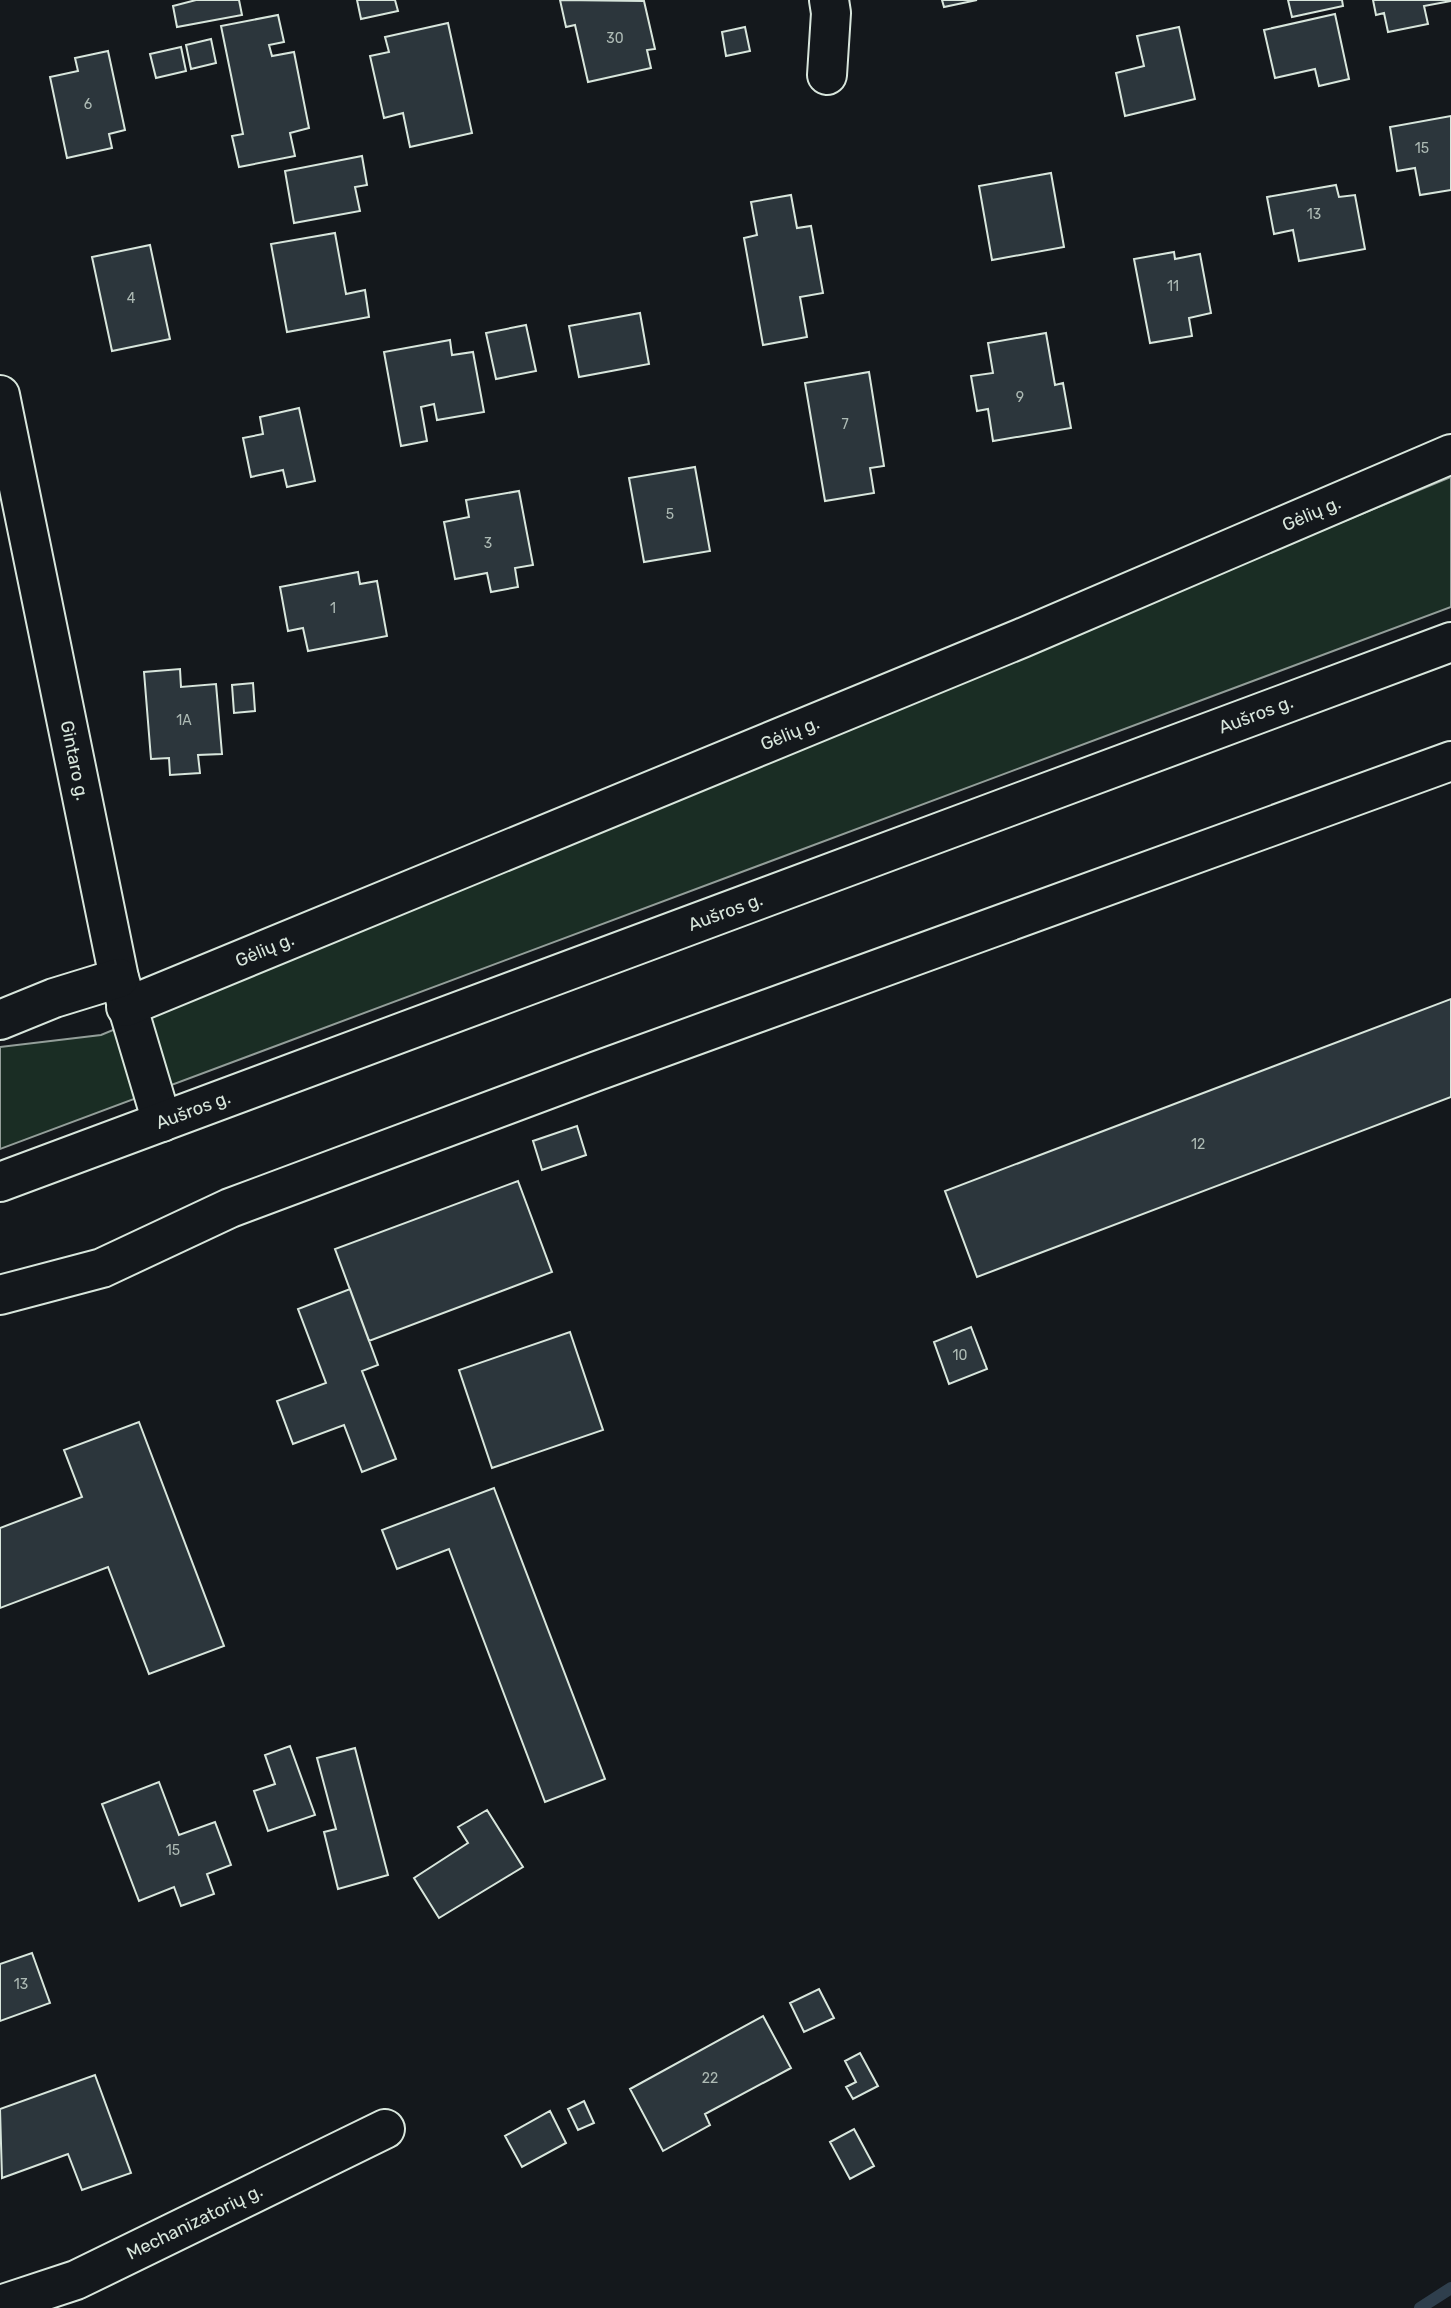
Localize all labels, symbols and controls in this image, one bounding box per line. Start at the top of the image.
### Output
house number: 30 [606,30,624,47]
house number: 6 [84,96,92,113]
house number: 15 [1415,140,1429,157]
house number: 13 [1307,206,1321,223]
house number: 11 [1167,278,1179,295]
house number: 4 [127,290,136,307]
house number: 9 [1016,389,1024,406]
house number: 7 [841,416,849,433]
street label: Gėlių g. [1279,492,1344,536]
house number: 5 [666,506,674,523]
house number: 3 [484,535,492,552]
house number: 1 [330,600,336,617]
street label: Aušros g. [1216,691,1296,739]
house number: 1A [176,712,192,729]
street label: Gėlių g. [757,712,823,755]
street label: Gintaro g. [56,719,93,802]
street label: Aušros g. [685,888,766,936]
street label: Gėlių g. [232,928,297,972]
street label: Aušros g. [153,1086,233,1134]
house number: 12 [1191,1136,1205,1153]
house number: 10 [953,1347,968,1364]
house number: 15 [166,1842,180,1859]
house number: 13 [14,1976,28,1993]
house number: 22 [702,2070,718,2087]
street label: Mechanizatorių g. [123,2180,266,2265]

